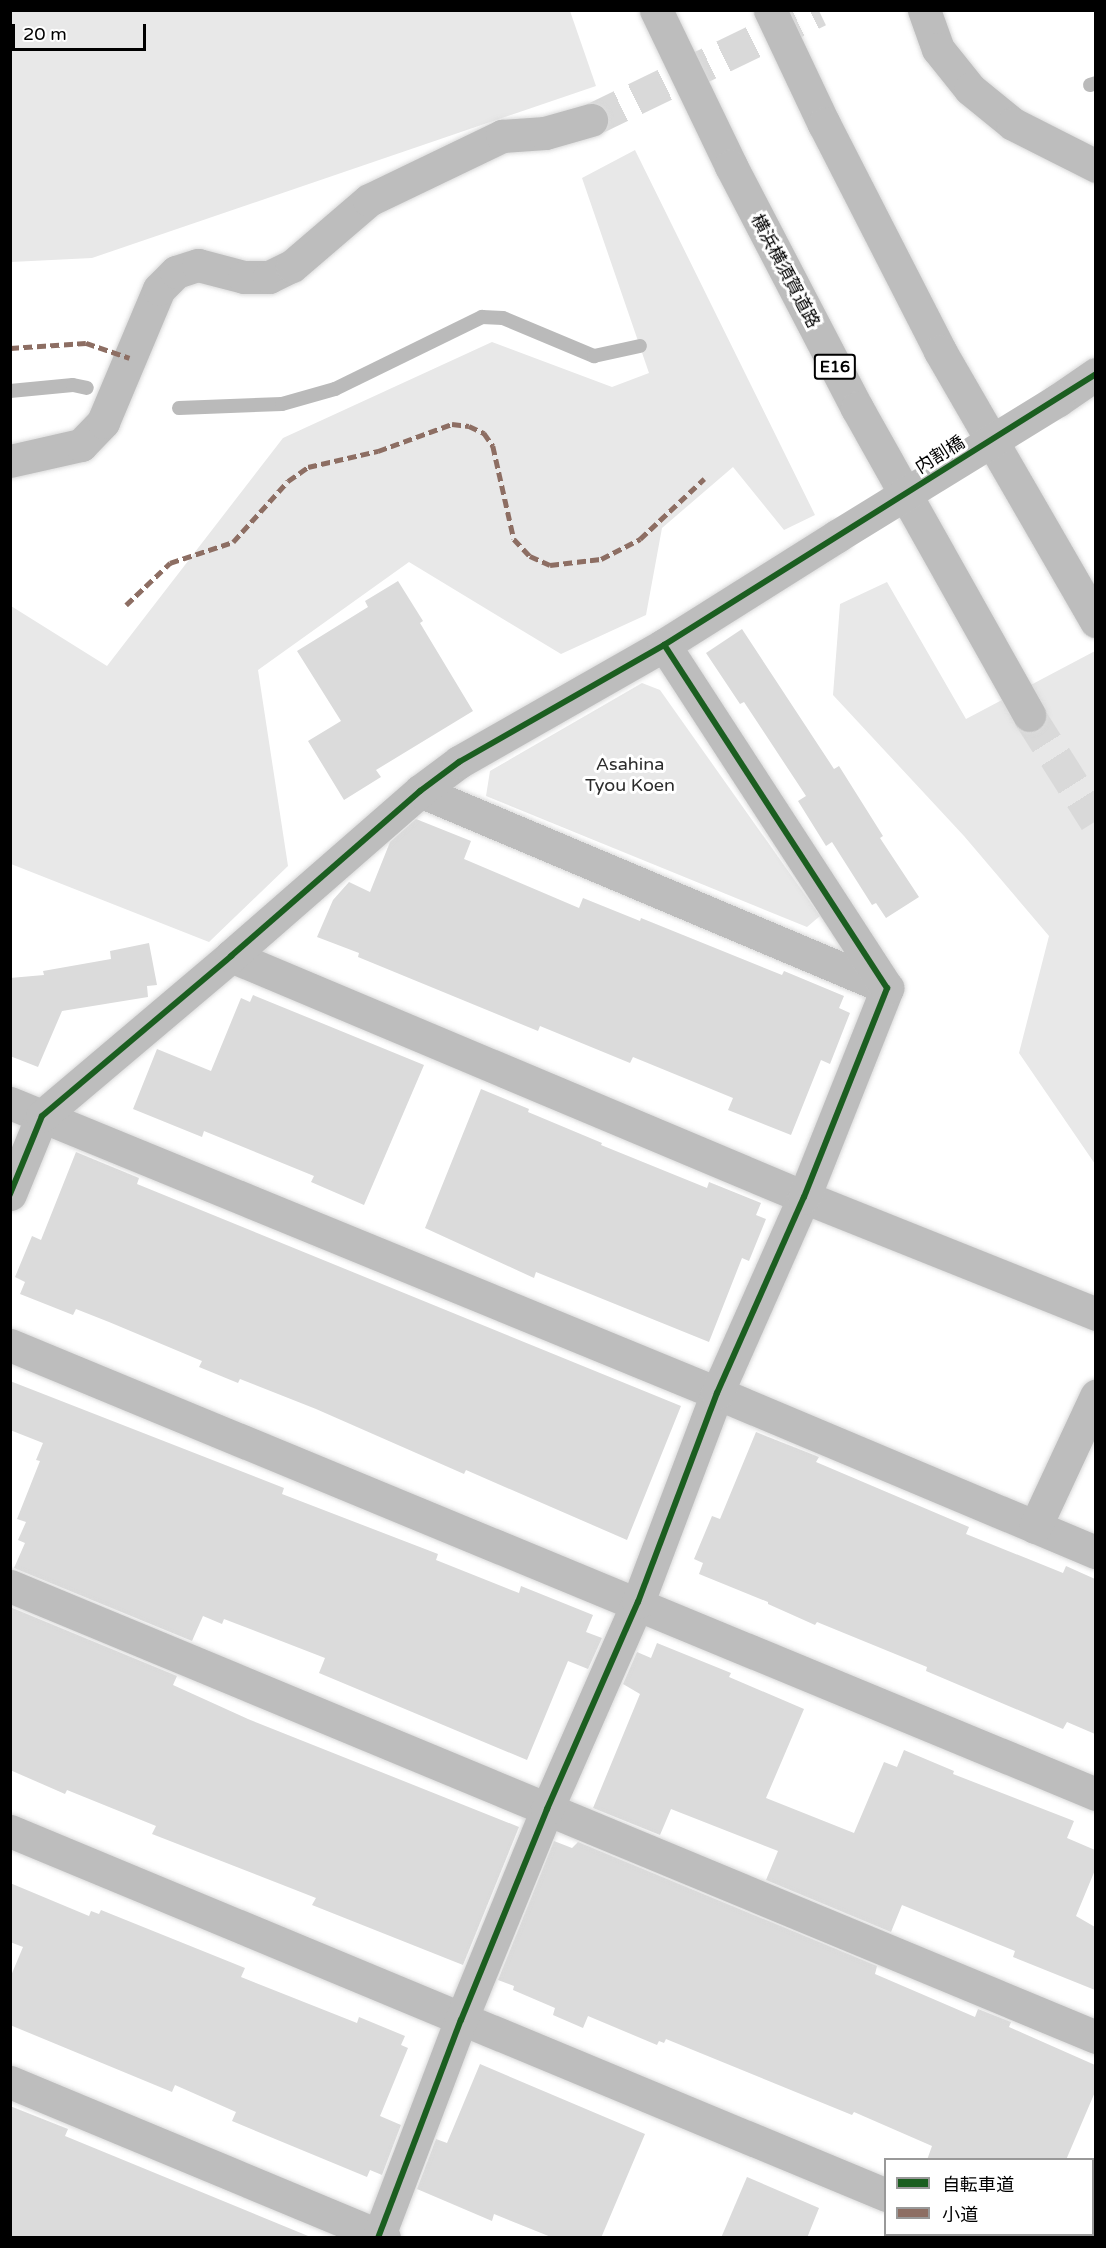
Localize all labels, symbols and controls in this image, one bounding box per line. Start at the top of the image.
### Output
scale bar [15,12,148,50]
text: 20 m [23,23,67,45]
street label: 横浜横須賀道路 [746,210,824,332]
road number: E16 [812,354,858,380]
street label: 内割橋 [911,432,969,478]
park label: Asahina Tyou Koen [585,754,675,796]
legend [884,2158,1094,2236]
text: 自転車道 [942,2174,1014,2196]
text: 小道 [942,2204,978,2226]

